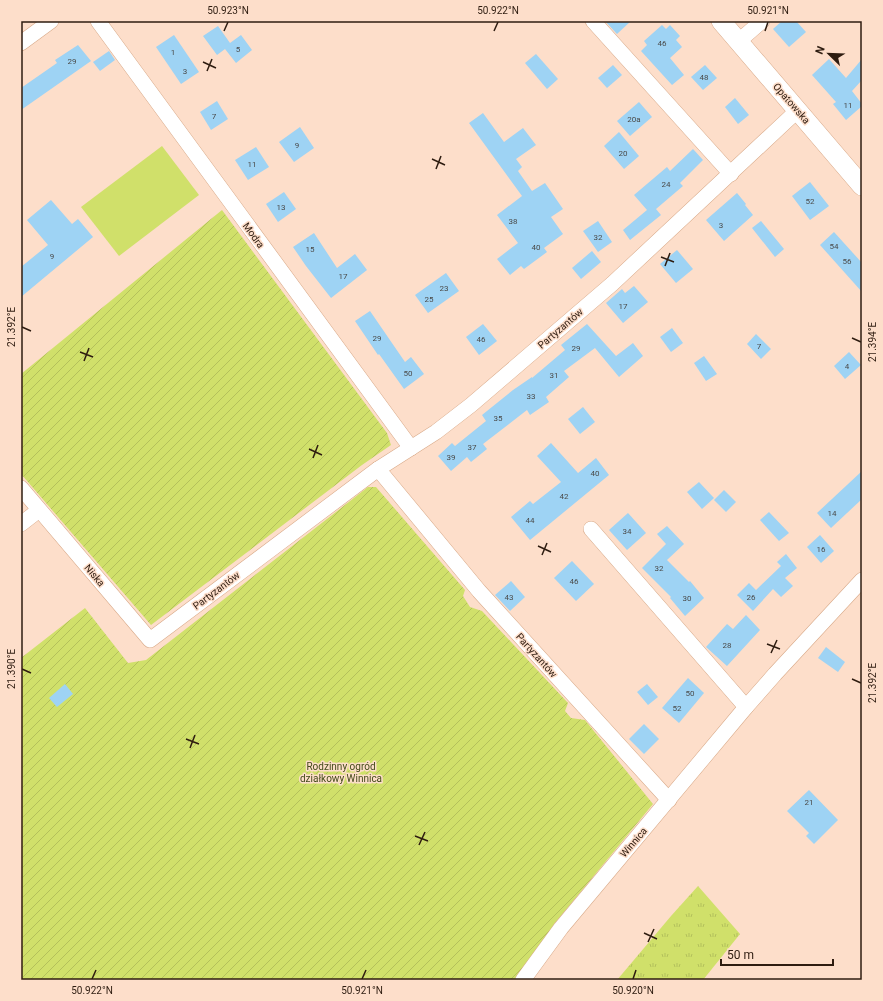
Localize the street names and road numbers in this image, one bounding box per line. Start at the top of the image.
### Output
street label: Opatowska [771,81,812,126]
street label: Modra [241,220,266,250]
street label: Partyzantów [536,306,585,351]
street label: Niska [82,562,107,589]
street label: Partyzantów [191,569,242,612]
street label: Partyzantów [514,631,560,680]
street label: Winnica [618,825,649,859]

